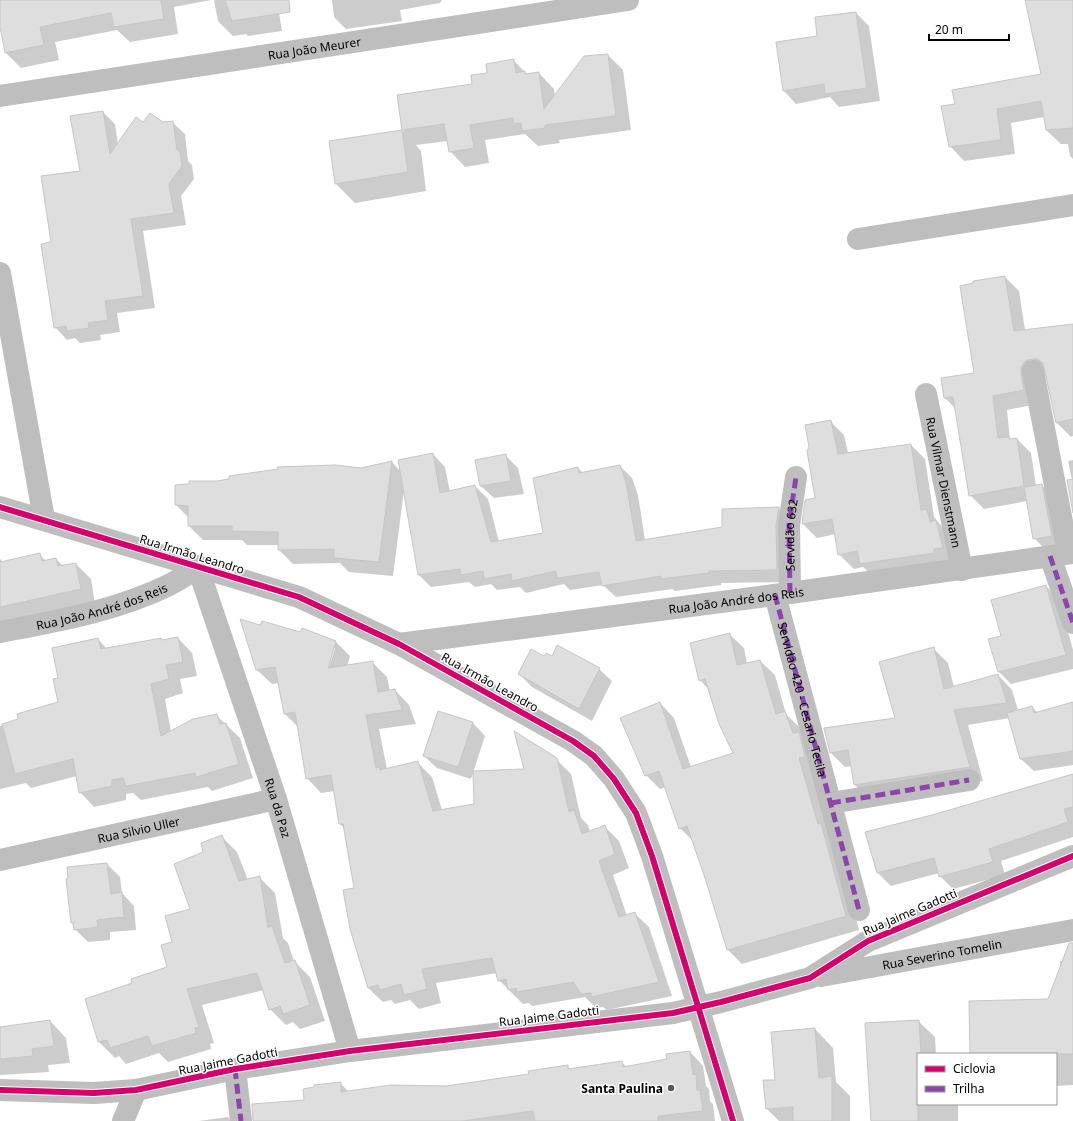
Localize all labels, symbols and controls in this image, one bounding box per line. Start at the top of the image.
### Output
scale bar [929,16,1009,42]
text: 20 m [935,21,963,38]
street label: Rua João Meurer [267,32,362,63]
street label: Rua Vilmar Dienstmann [922,415,966,549]
street label: Servidão 632 [780,498,801,571]
street label: Rua Irmão Leandro [138,530,246,578]
street label: Rua João André dos Reis [35,578,170,633]
street label: Rua João André dos Reis [668,583,805,617]
street label: Servidão 420 - Cesario Tecila [774,620,832,779]
street label: Rua Irmão Leandro [438,648,542,716]
street label: Rua da Paz [261,776,296,840]
street label: Rua Silvio Uller [96,812,181,847]
street label: Rua Jaime Gadotti [860,884,960,940]
street label: Rua Severino Tomelin [881,935,1003,973]
street label: Rua Jaime Gadotti [498,1001,600,1031]
street label: Rua Jaime Gadotti [177,1043,279,1079]
legend [917,1053,1057,1105]
text: Ciclovia [953,1060,995,1077]
place label: Santa Paulina [581,1080,663,1097]
text: Trilha [953,1080,984,1097]
marker: Santa Paulina [666,1083,676,1093]

